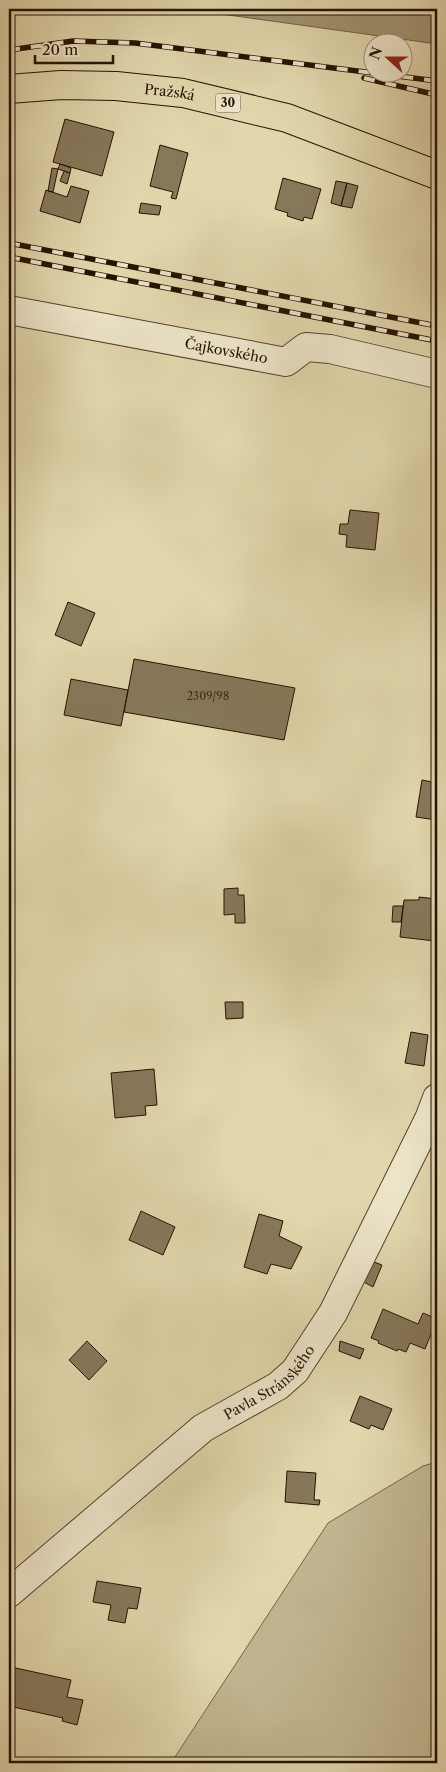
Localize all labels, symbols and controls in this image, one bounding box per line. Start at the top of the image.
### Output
scale bar [35,32,112,64]
north arrow [364,32,414,82]
text: 20 m [42,40,78,59]
text: N [365,44,386,62]
street label: Pražská [143,80,197,105]
road number: 30 [216,94,240,112]
street label: Čajkovského [183,333,269,367]
house number: 2309/98 [187,689,229,703]
street label: Pavla Stránského [220,1342,318,1424]

